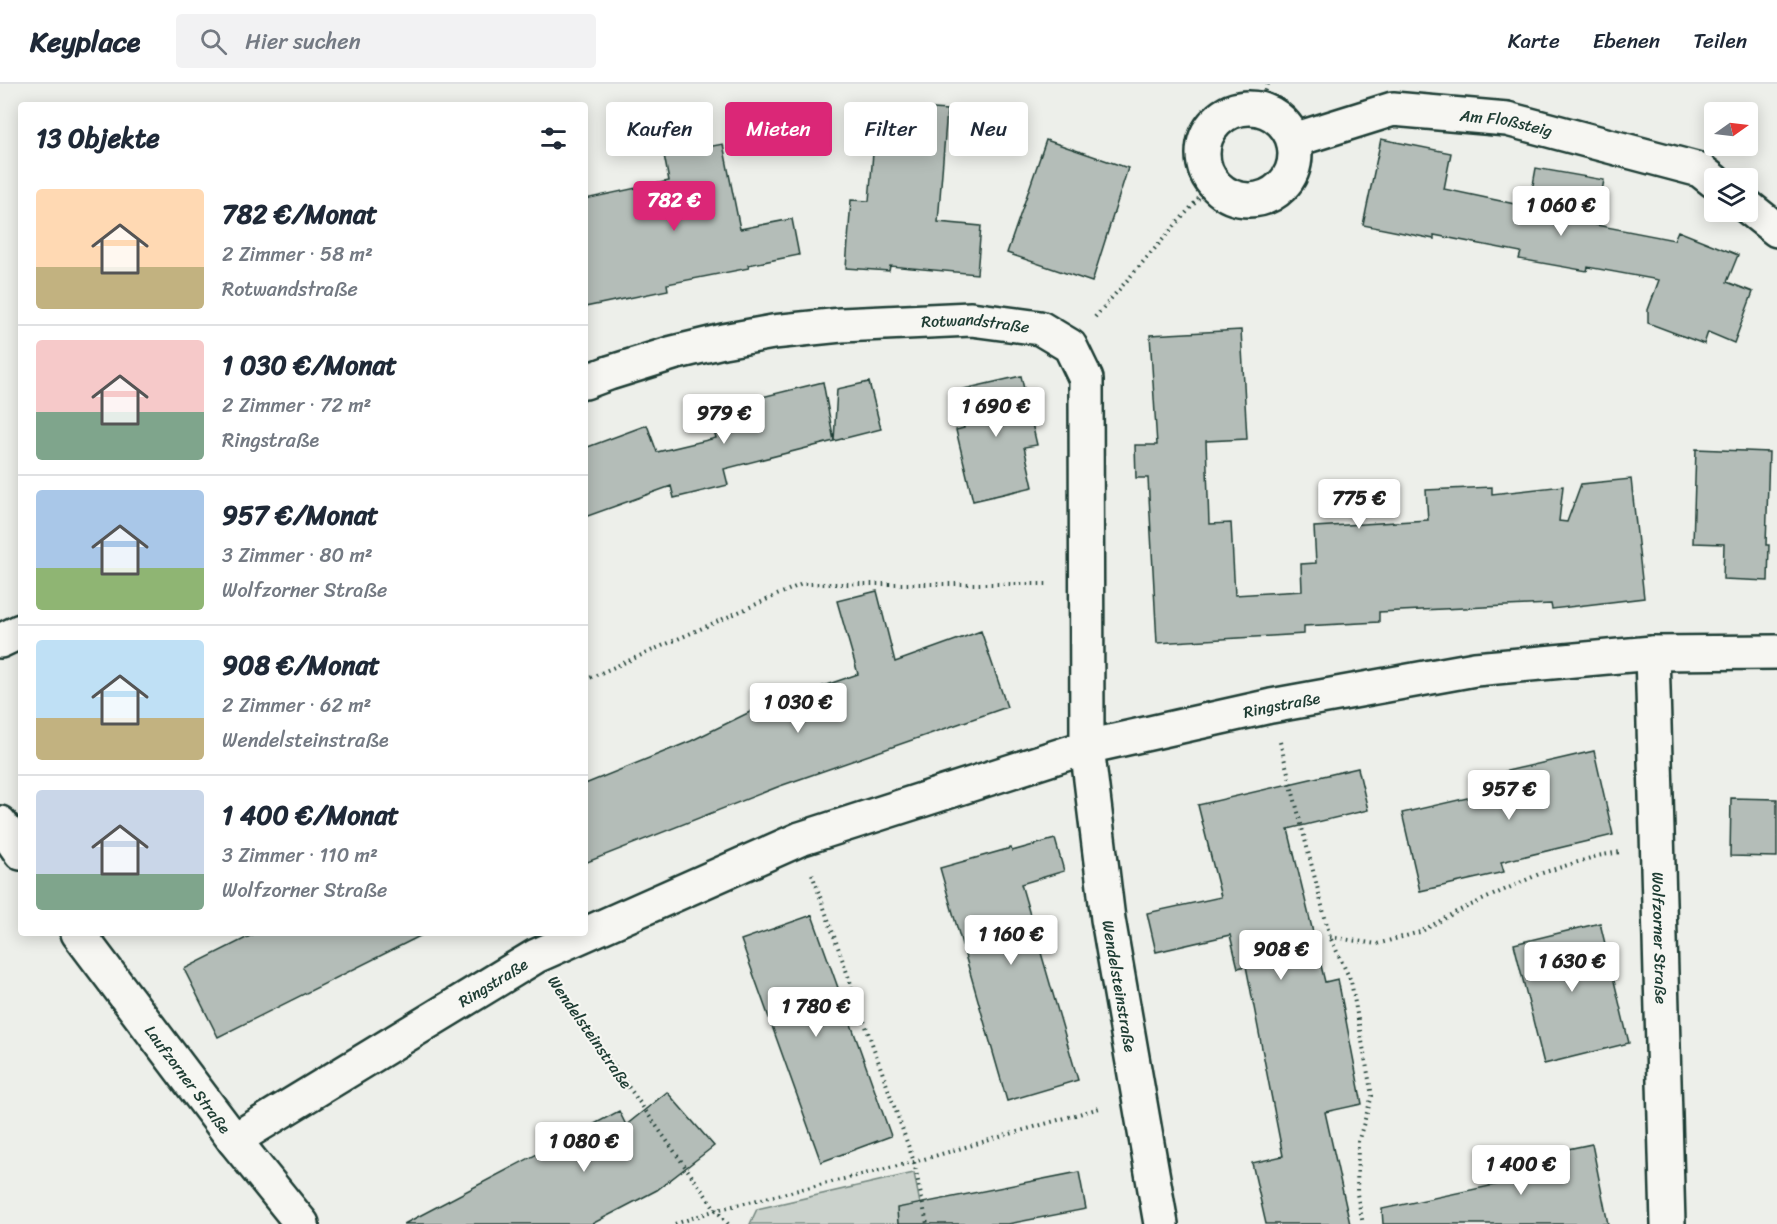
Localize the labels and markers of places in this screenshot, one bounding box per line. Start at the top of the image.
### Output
pin: 782 € [632,181,716,232]
pin: 1 060 € [1506,186,1616,237]
pin: 1 690 € [941,387,1051,438]
pin: 979 € [682,394,766,445]
pin: 775 € [1317,479,1401,530]
pin: 1 030 € [743,683,853,734]
pin: 957 € [1467,770,1551,821]
pin: 1 160 € [956,915,1066,966]
pin: 908 € [1239,930,1323,981]
pin: 1 630 € [1517,942,1627,993]
pin: 1 780 € [761,987,871,1038]
pin: 1 080 € [529,1122,639,1173]
pin: 1 400 € [1466,1145,1576,1196]

